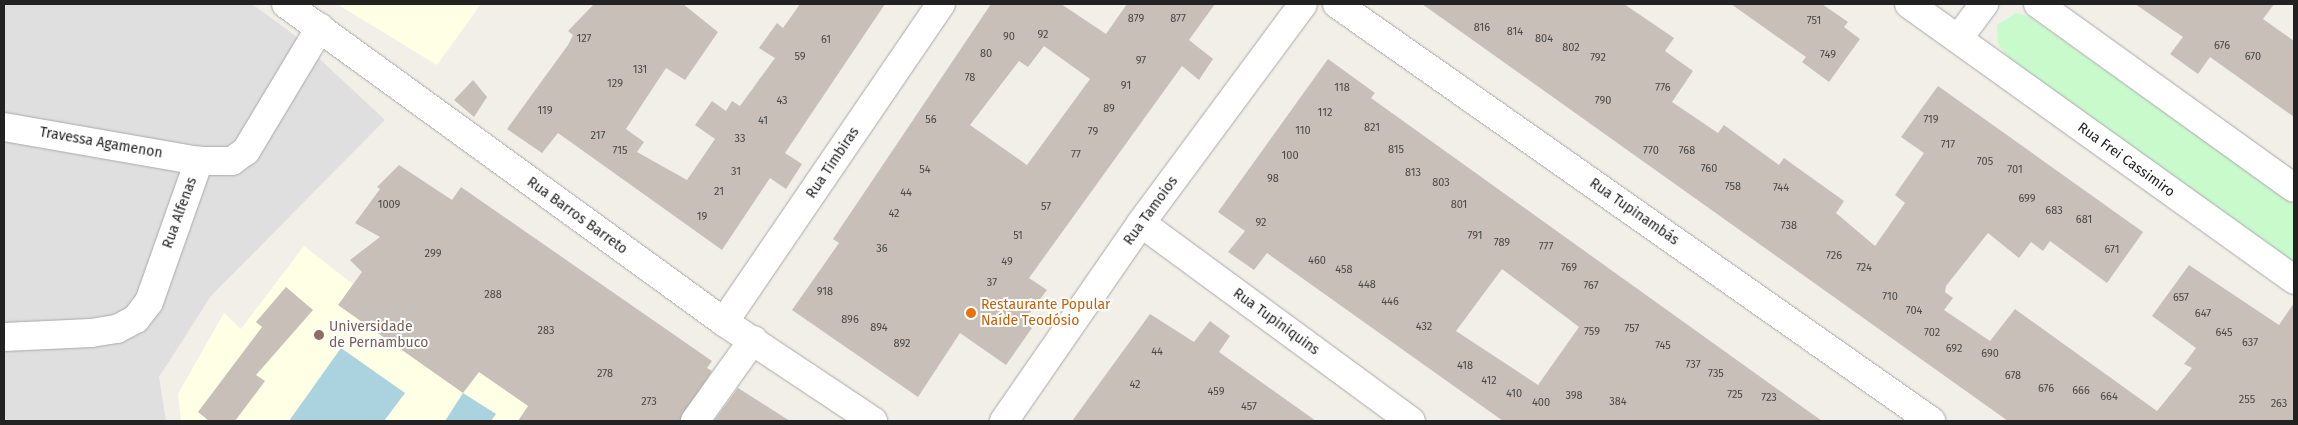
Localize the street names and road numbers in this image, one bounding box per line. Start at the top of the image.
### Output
street label: Rua Frei Cassimiro [2074,119,2178,201]
street label: Travessa Agamenon [38,124,164,162]
street label: Rua Timbiras [803,124,863,202]
street label: Rua Tamoios [1120,173,1182,249]
street label: Rua Barros Barreto [524,174,630,258]
street label: Rua Alfenas [159,175,201,251]
street label: Rua Tupinambás [1586,175,1682,249]
street label: Rua Tupiniquins [1230,285,1322,359]

